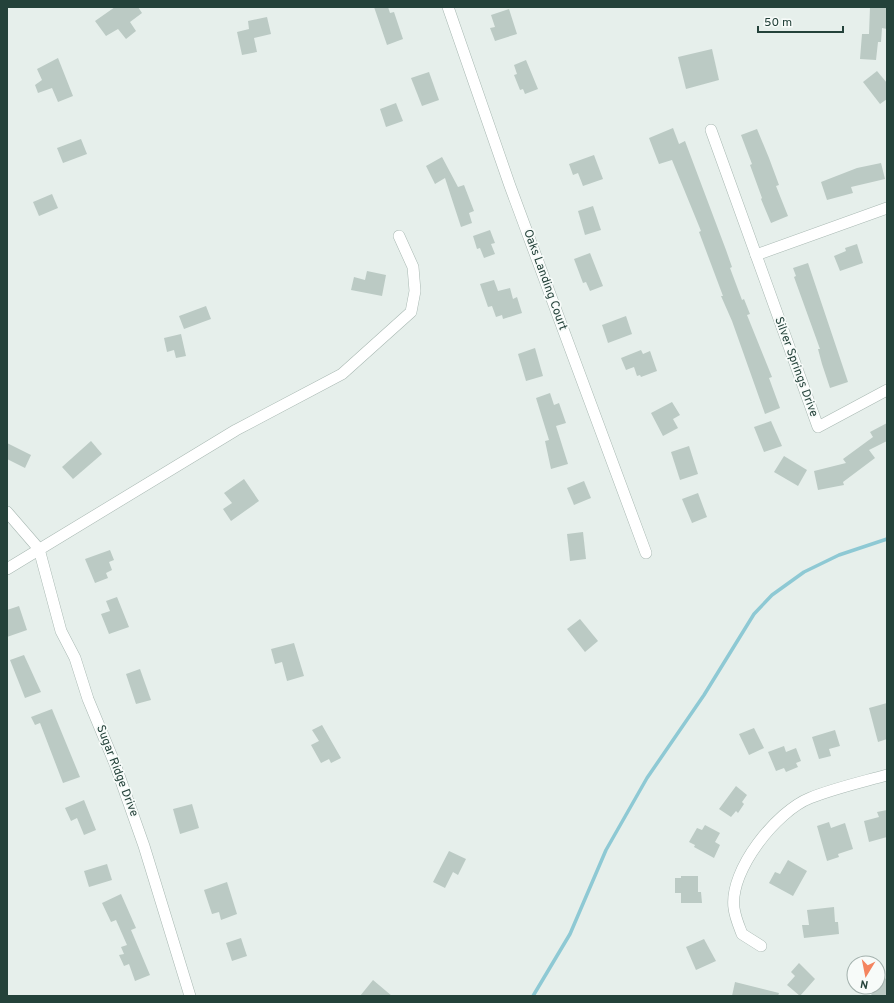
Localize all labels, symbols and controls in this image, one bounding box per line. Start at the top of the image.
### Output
scale bar [758,8,843,34]
text: 50 m [764,15,792,31]
street label: Oaks Landing Court [519,227,571,333]
street label: Silver Springs Drive [770,315,822,419]
street label: Sugar Ridge Drive [92,723,142,819]
north arrow [846,955,886,995]
text: N [859,976,870,991]

